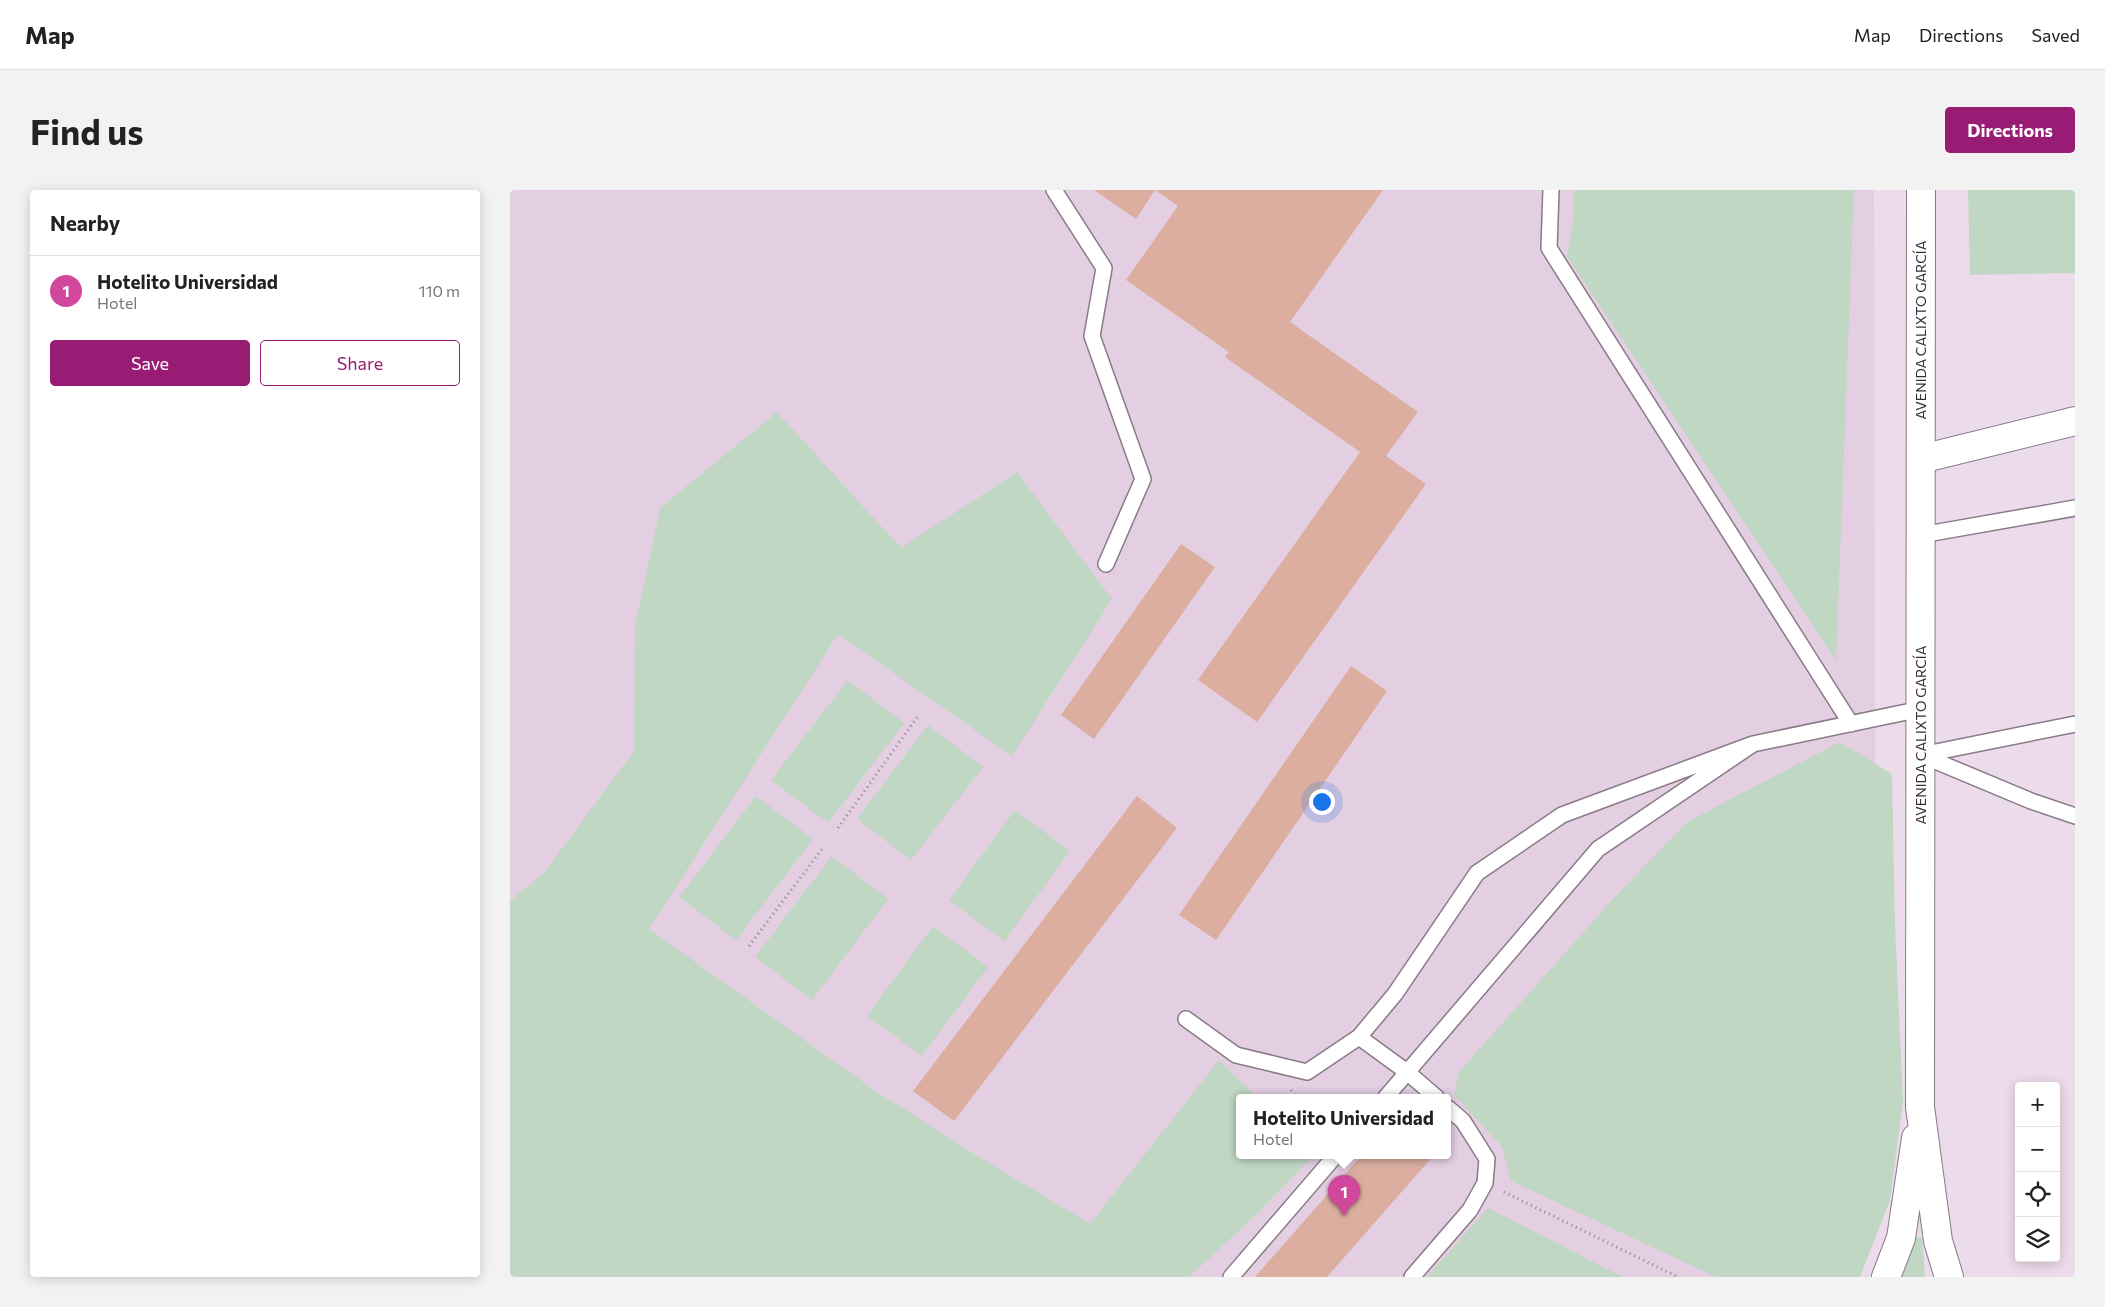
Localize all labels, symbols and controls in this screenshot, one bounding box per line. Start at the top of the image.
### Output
text: Map [25,20,75,49]
text: Map [1854,24,1891,46]
text: Directions [1919,24,2003,46]
text: Saved [2031,24,2080,46]
button: Directions [1945,107,2075,153]
text: Find us [30,109,144,152]
text: Nearby [50,210,120,235]
street label: AVENIDA CALIXTO GARCÍA [1912,240,1929,419]
text: Hotelito Universidad [97,270,278,293]
text: 1 [62,281,70,300]
text: 110 m [419,281,460,300]
text: Hotel [97,293,137,312]
button: Save [50,340,250,386]
button: Share [260,340,460,386]
street label: AVENIDA CALIXTO GARCÍA [1912,645,1929,824]
your location [1309,789,1335,815]
map controls [2015,1082,2060,1262]
button: + [2015,1082,2060,1127]
popup [1236,1094,1451,1159]
text: Hotelito Universidad [1253,1106,1434,1129]
button: − [2015,1127,2060,1172]
text: Hotel [1253,1129,1293,1148]
button: locate [2015,1172,2060,1217]
pin: 1 [1328,1175,1360,1216]
button: layers [2015,1217,2060,1262]

